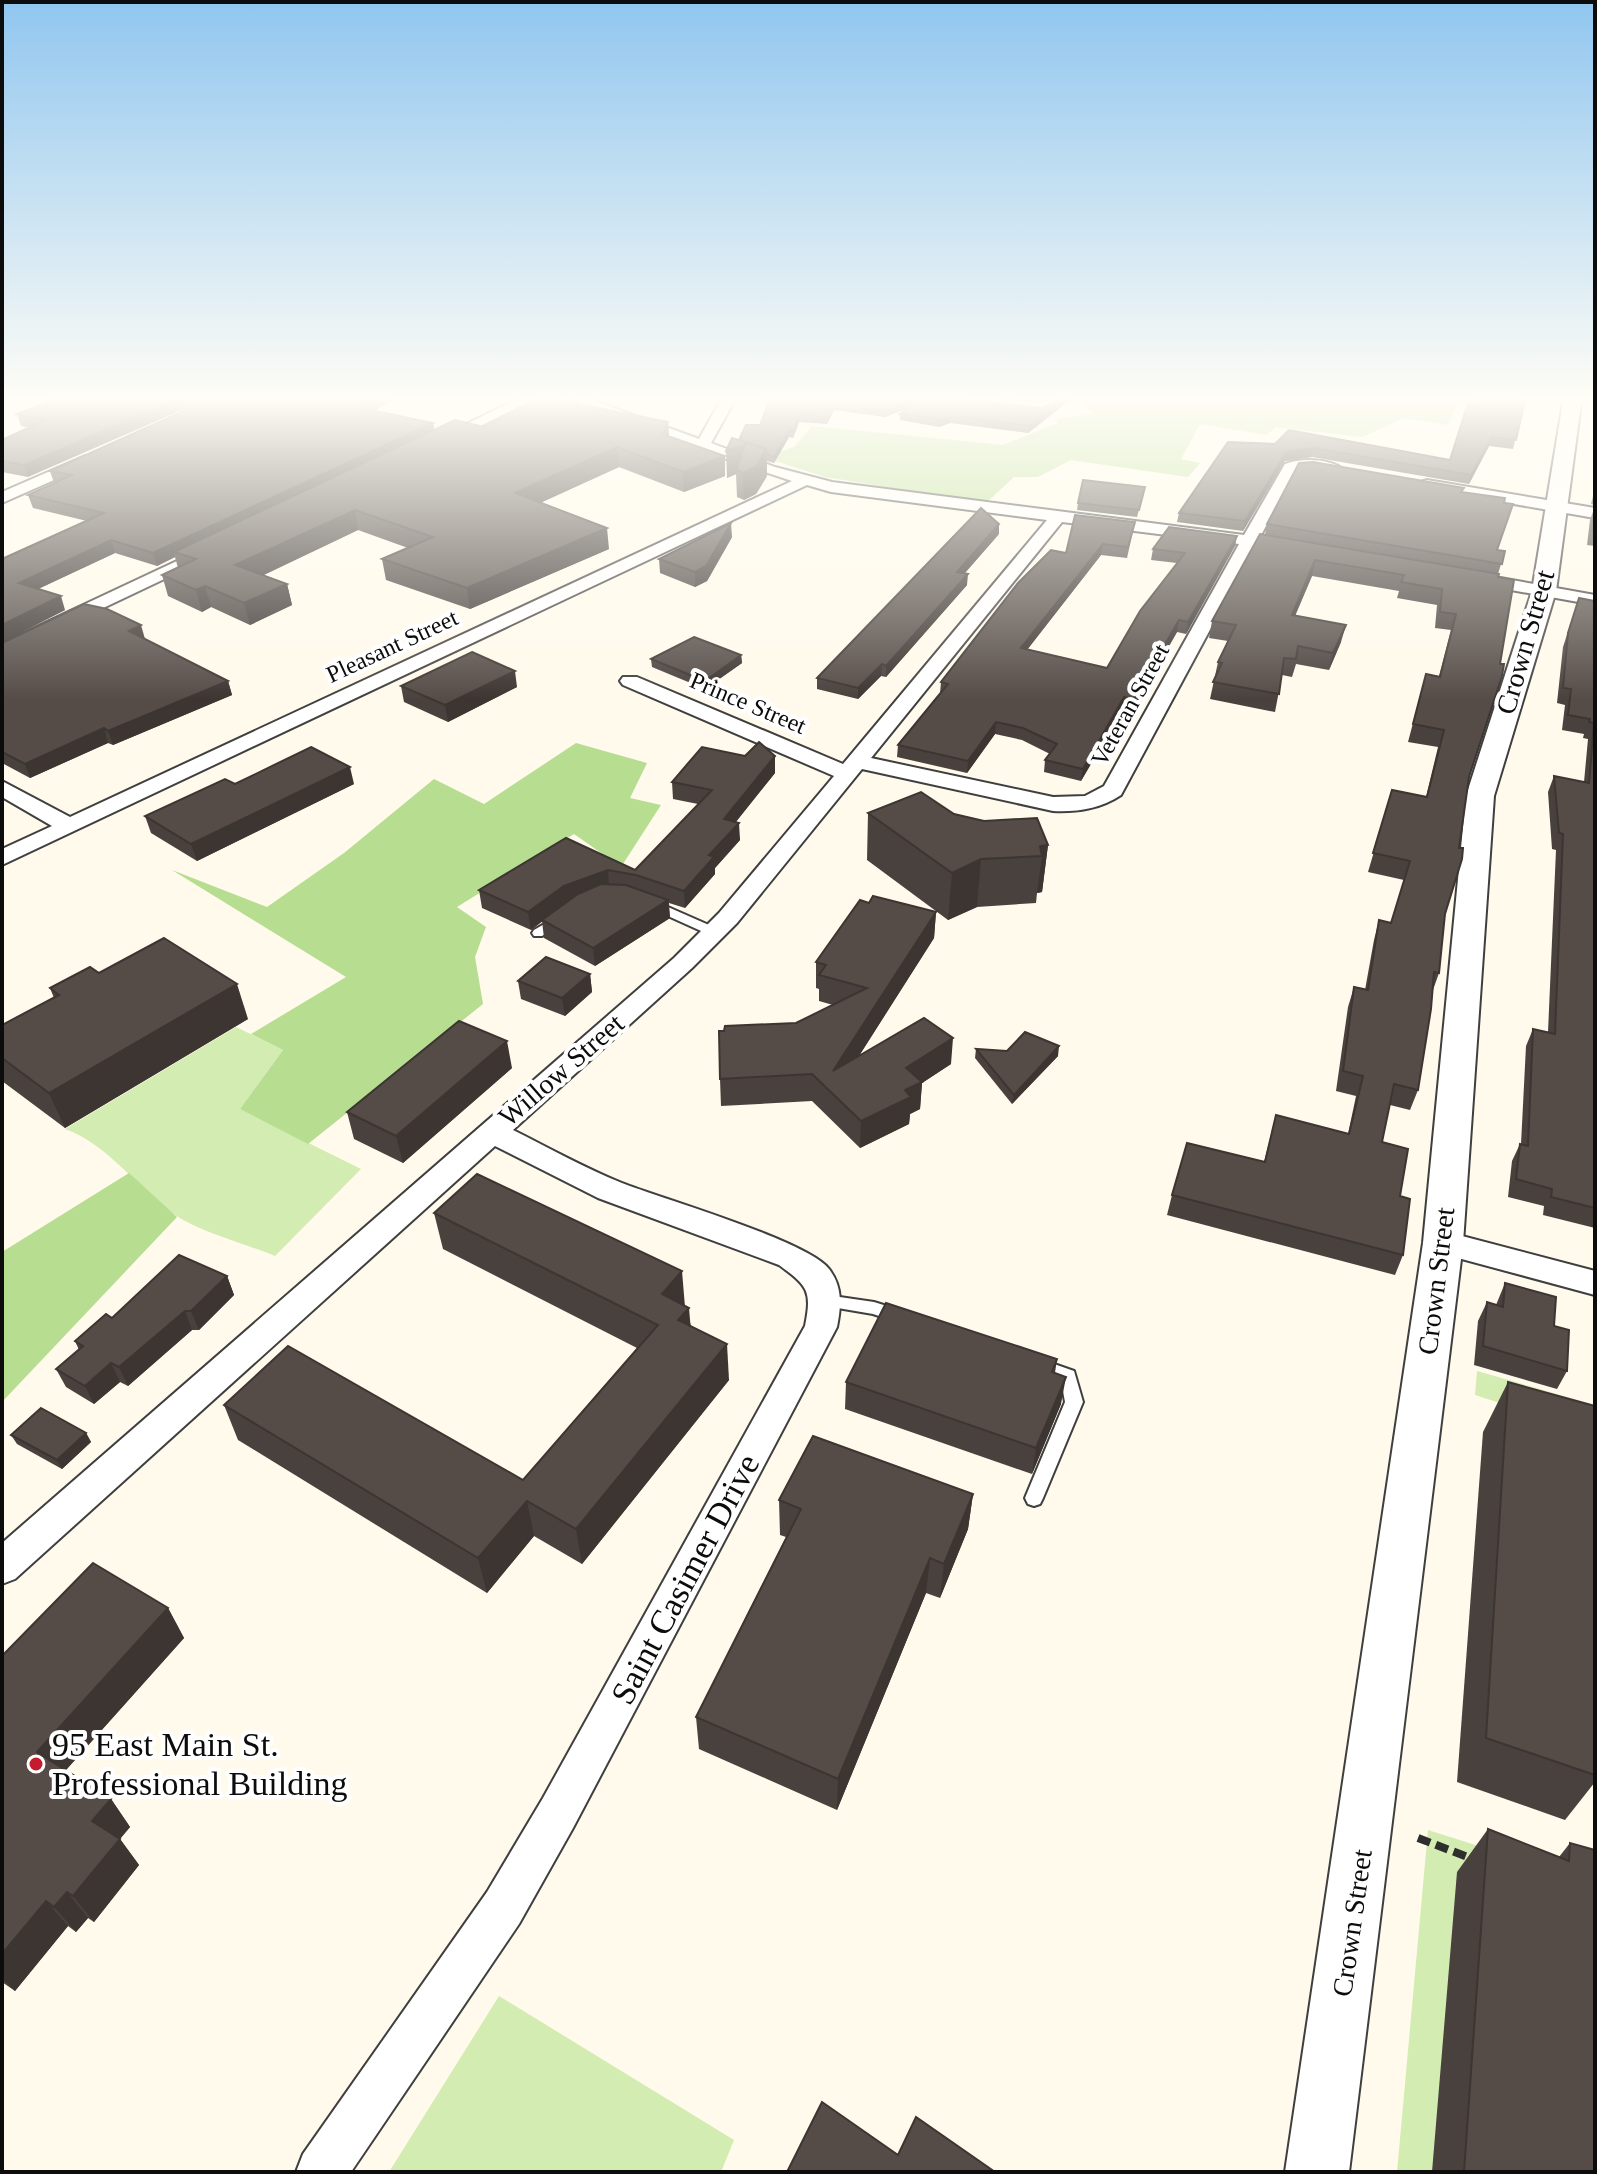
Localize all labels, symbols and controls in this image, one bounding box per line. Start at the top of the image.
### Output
street label: Crown Street [1490,566,1560,718]
street label: Pleasant Street [322,604,462,688]
street label: Veteran Street [1086,639,1174,770]
street label: Prince Street [686,667,810,739]
street label: Willow Street [492,1007,630,1133]
street label: Crown Street [1412,1205,1460,1357]
street label: Saint Casimer Drive [603,1448,767,1710]
place label: 95 East Main St. Professional Building [52,1726,348,1802]
marker: 95 East Main St. Professional Building [27,1755,45,1773]
street label: Crown Street [1326,1847,1378,1999]

